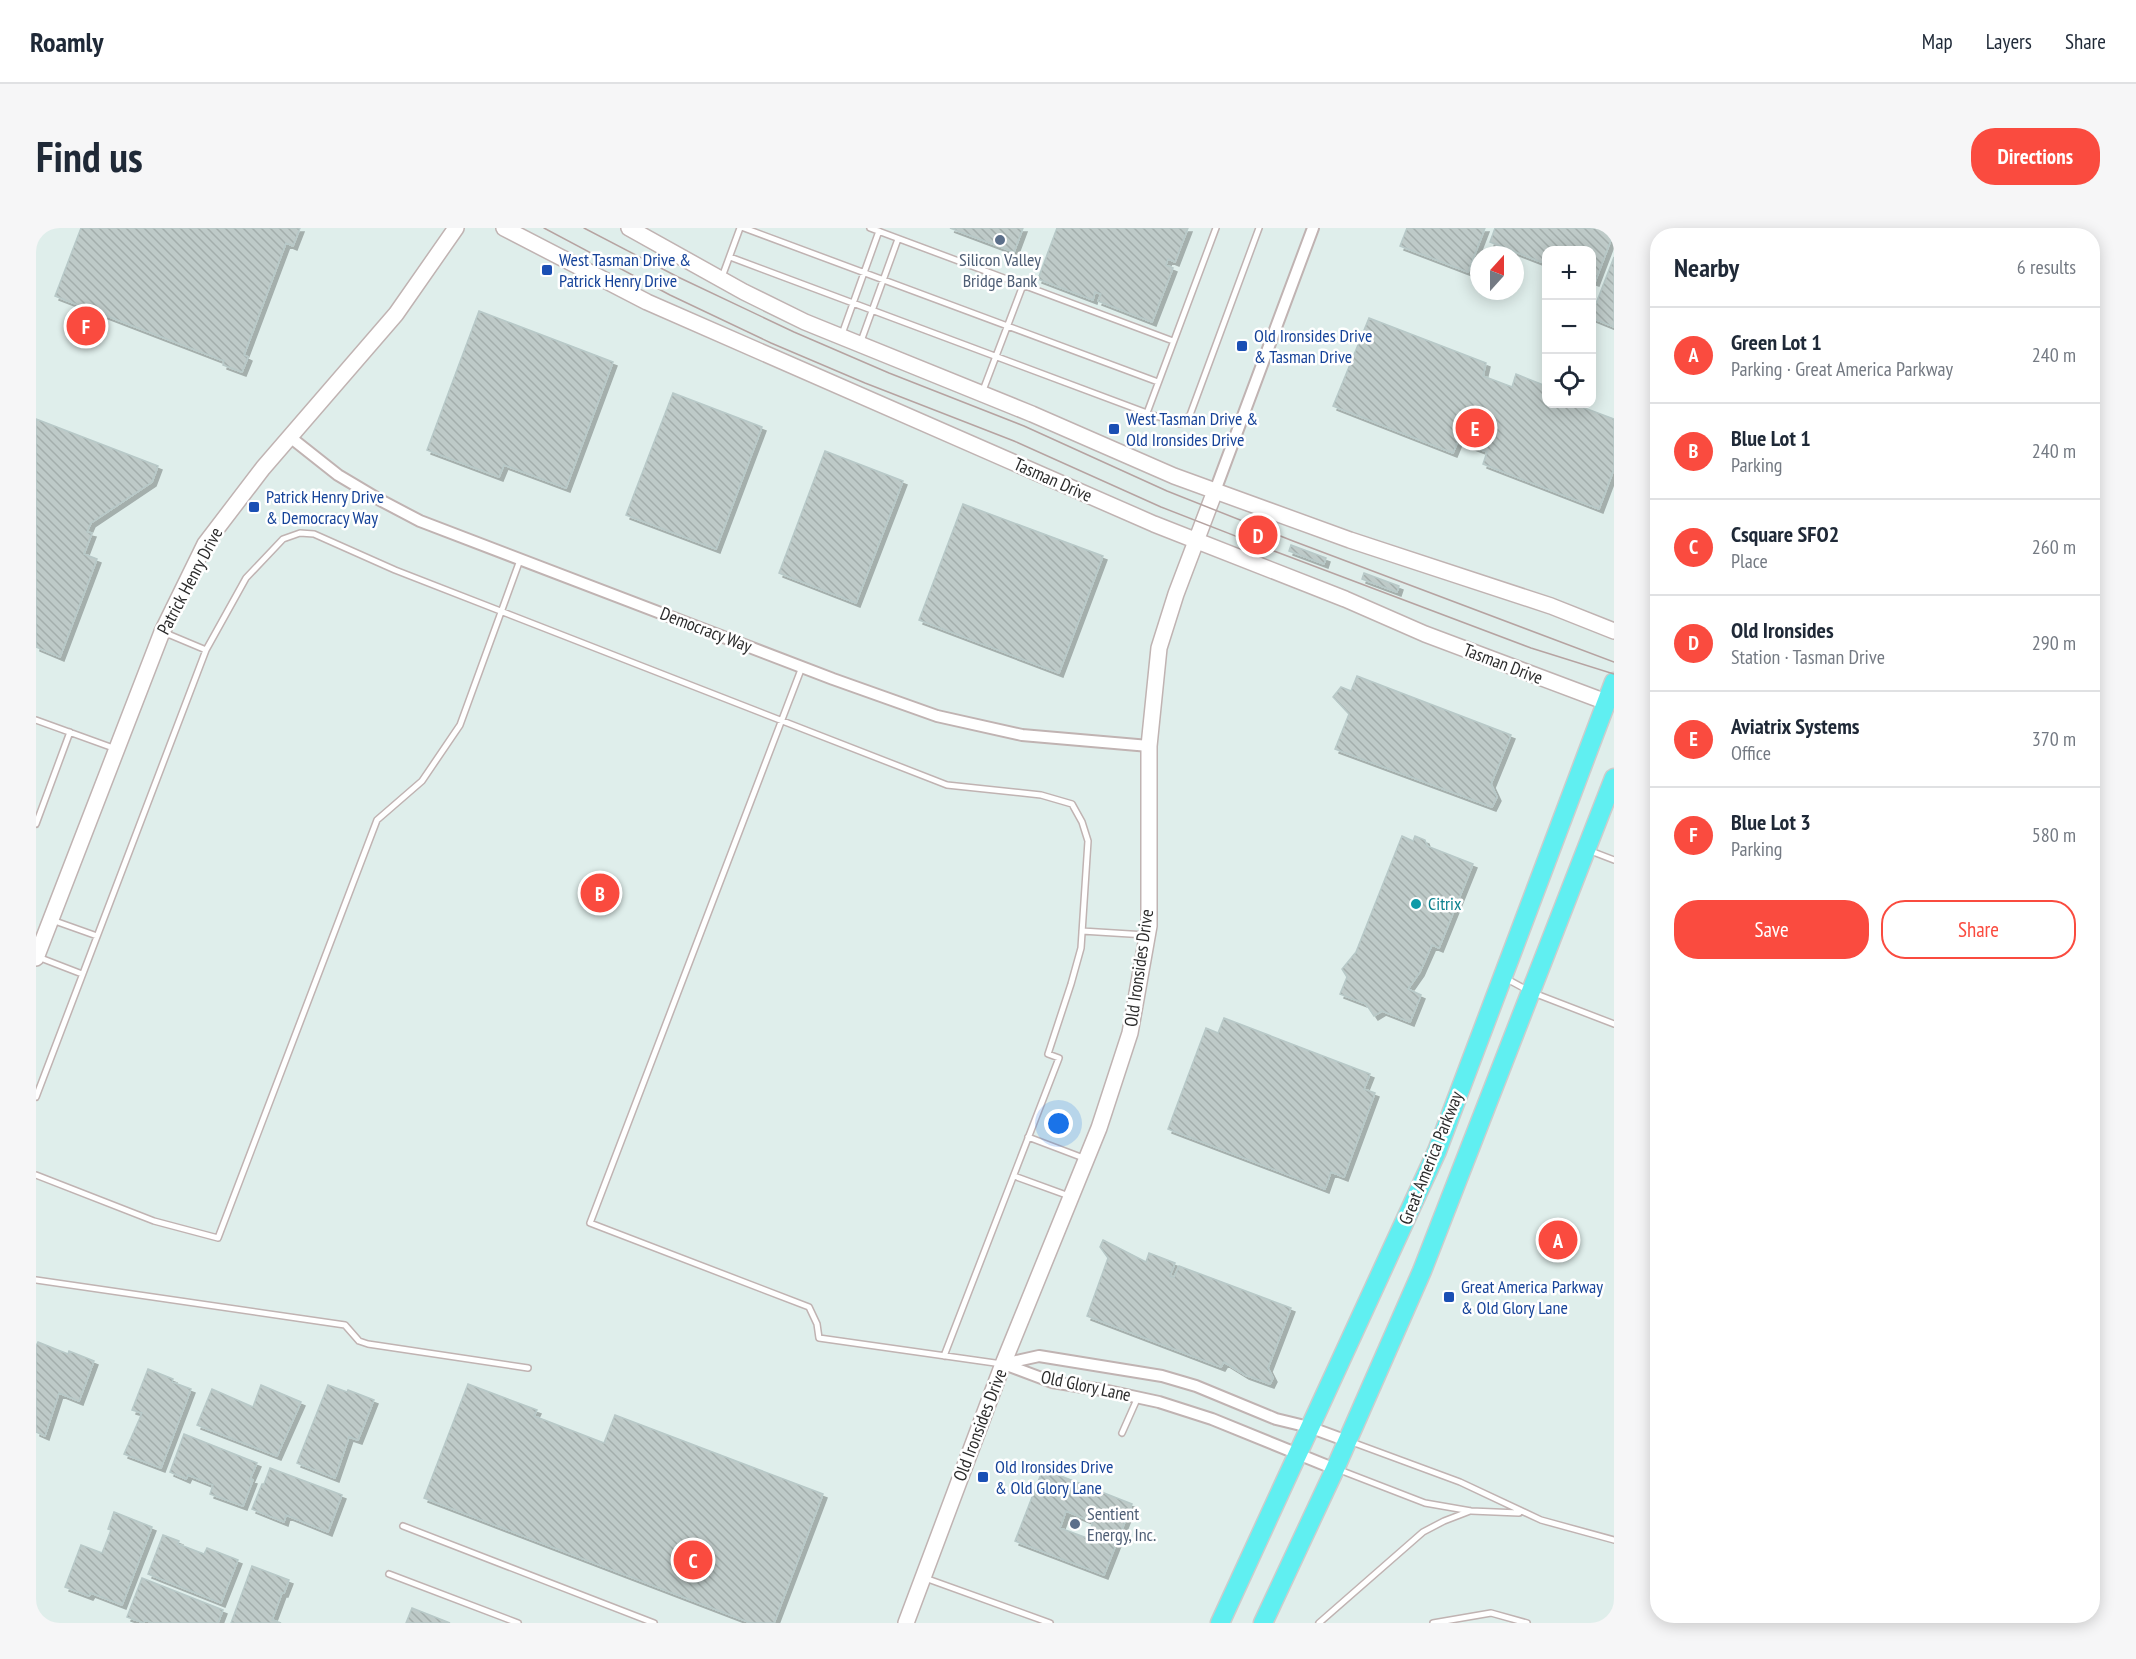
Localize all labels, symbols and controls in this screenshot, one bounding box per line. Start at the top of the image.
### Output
text: Roamly [30,23,104,60]
text: Map [1922,28,1953,55]
text: Layers [1986,28,2032,55]
text: Share [2065,28,2106,55]
button: Directions [1971,128,2100,185]
text: Find us [36,129,143,184]
marker: Silicon Valley Bridge Bank [993,233,1007,247]
north arrow [1470,246,1524,300]
map controls [1542,246,1596,408]
button: + [1542,246,1596,300]
place label: West Tasman Drive & Patrick Henry Drive [559,248,691,292]
place label: Silicon Valley Bridge Bank [959,248,1041,292]
text: Nearby [1674,251,1739,284]
text: 6 results [2017,254,2076,280]
marker: West Tasman Drive & Patrick Henry Drive [540,263,554,277]
button: − [1542,300,1596,354]
pin: F [67,304,106,348]
place label: Old Ironsides Drive & Tasman Drive [1254,324,1372,368]
text: Green Lot 1 [1731,328,1822,356]
marker: Old Ironsides Drive & Tasman Drive [1235,339,1249,353]
text: A [1688,342,1699,368]
text: 240 m [2032,342,2076,368]
button: locate [1542,354,1596,408]
text: Parking · Great America Parkway [1731,356,1953,382]
pin: E [1456,406,1494,450]
place label: West Tasman Drive & Old Ironsides Drive [1126,407,1258,451]
marker: West Tasman Drive & Old Ironsides Drive [1107,422,1121,436]
text: Blue Lot 1 [1731,424,1811,452]
text: B [1689,438,1698,464]
text: 240 m [2032,438,2076,464]
street label: Tasman Drive [1011,452,1096,507]
text: Parking [1731,452,1782,478]
place label: Patrick Henry Drive & Democracy Way [266,485,384,529]
marker: Patrick Henry Drive & Democracy Way [247,500,261,514]
pin: D [1238,512,1278,558]
text: Csquare SFO2 [1731,520,1839,548]
street label: Patrick Henry Drive [152,523,227,638]
text: C [1689,534,1698,560]
text: 260 m [2032,534,2076,560]
text: Place [1731,548,1768,574]
street label: Democracy Way [657,602,756,658]
text: Old Ironsides [1731,616,1834,644]
text: D [1688,630,1699,656]
text: 290 m [2032,630,2076,656]
street label: Tasman Drive [1460,638,1546,689]
text: Station · Tasman Drive [1731,644,1885,670]
text: Aviatrix Systems [1731,712,1859,740]
text: E [1689,726,1698,752]
text: 370 m [2032,726,2076,752]
text: Office [1731,740,1771,766]
text: Blue Lot 3 [1731,808,1811,836]
text: F [1689,822,1698,848]
text: 580 m [2032,822,2076,848]
text: Parking [1731,836,1782,862]
pin: B [580,870,620,916]
place label: Citrix [1428,892,1462,915]
marker: Citrix [1409,897,1423,911]
button: Save [1674,900,1869,959]
button: Share [1881,900,2076,959]
street label: Old Ironsides Drive [1119,908,1158,1028]
street label: Great America Parkway [1393,1087,1468,1228]
your location [1044,1109,1073,1138]
pin: A [1538,1218,1577,1262]
place label: Great America Parkway & Old Glory Lane [1461,1275,1603,1319]
marker: Great America Parkway & Old Glory Lane [1442,1290,1456,1304]
street label: Old Ironsides Drive [948,1365,1011,1484]
street label: Old Glory Lane [1039,1365,1133,1406]
place label: Old Ironsides Drive & Old Glory Lane [995,1455,1113,1499]
marker: Old Ironsides Drive & Old Glory Lane [976,1470,990,1484]
place label: Sentient Energy, Inc. [1087,1502,1156,1546]
marker: Sentient Energy, Inc. [1068,1517,1082,1531]
pin: C [674,1538,712,1582]

